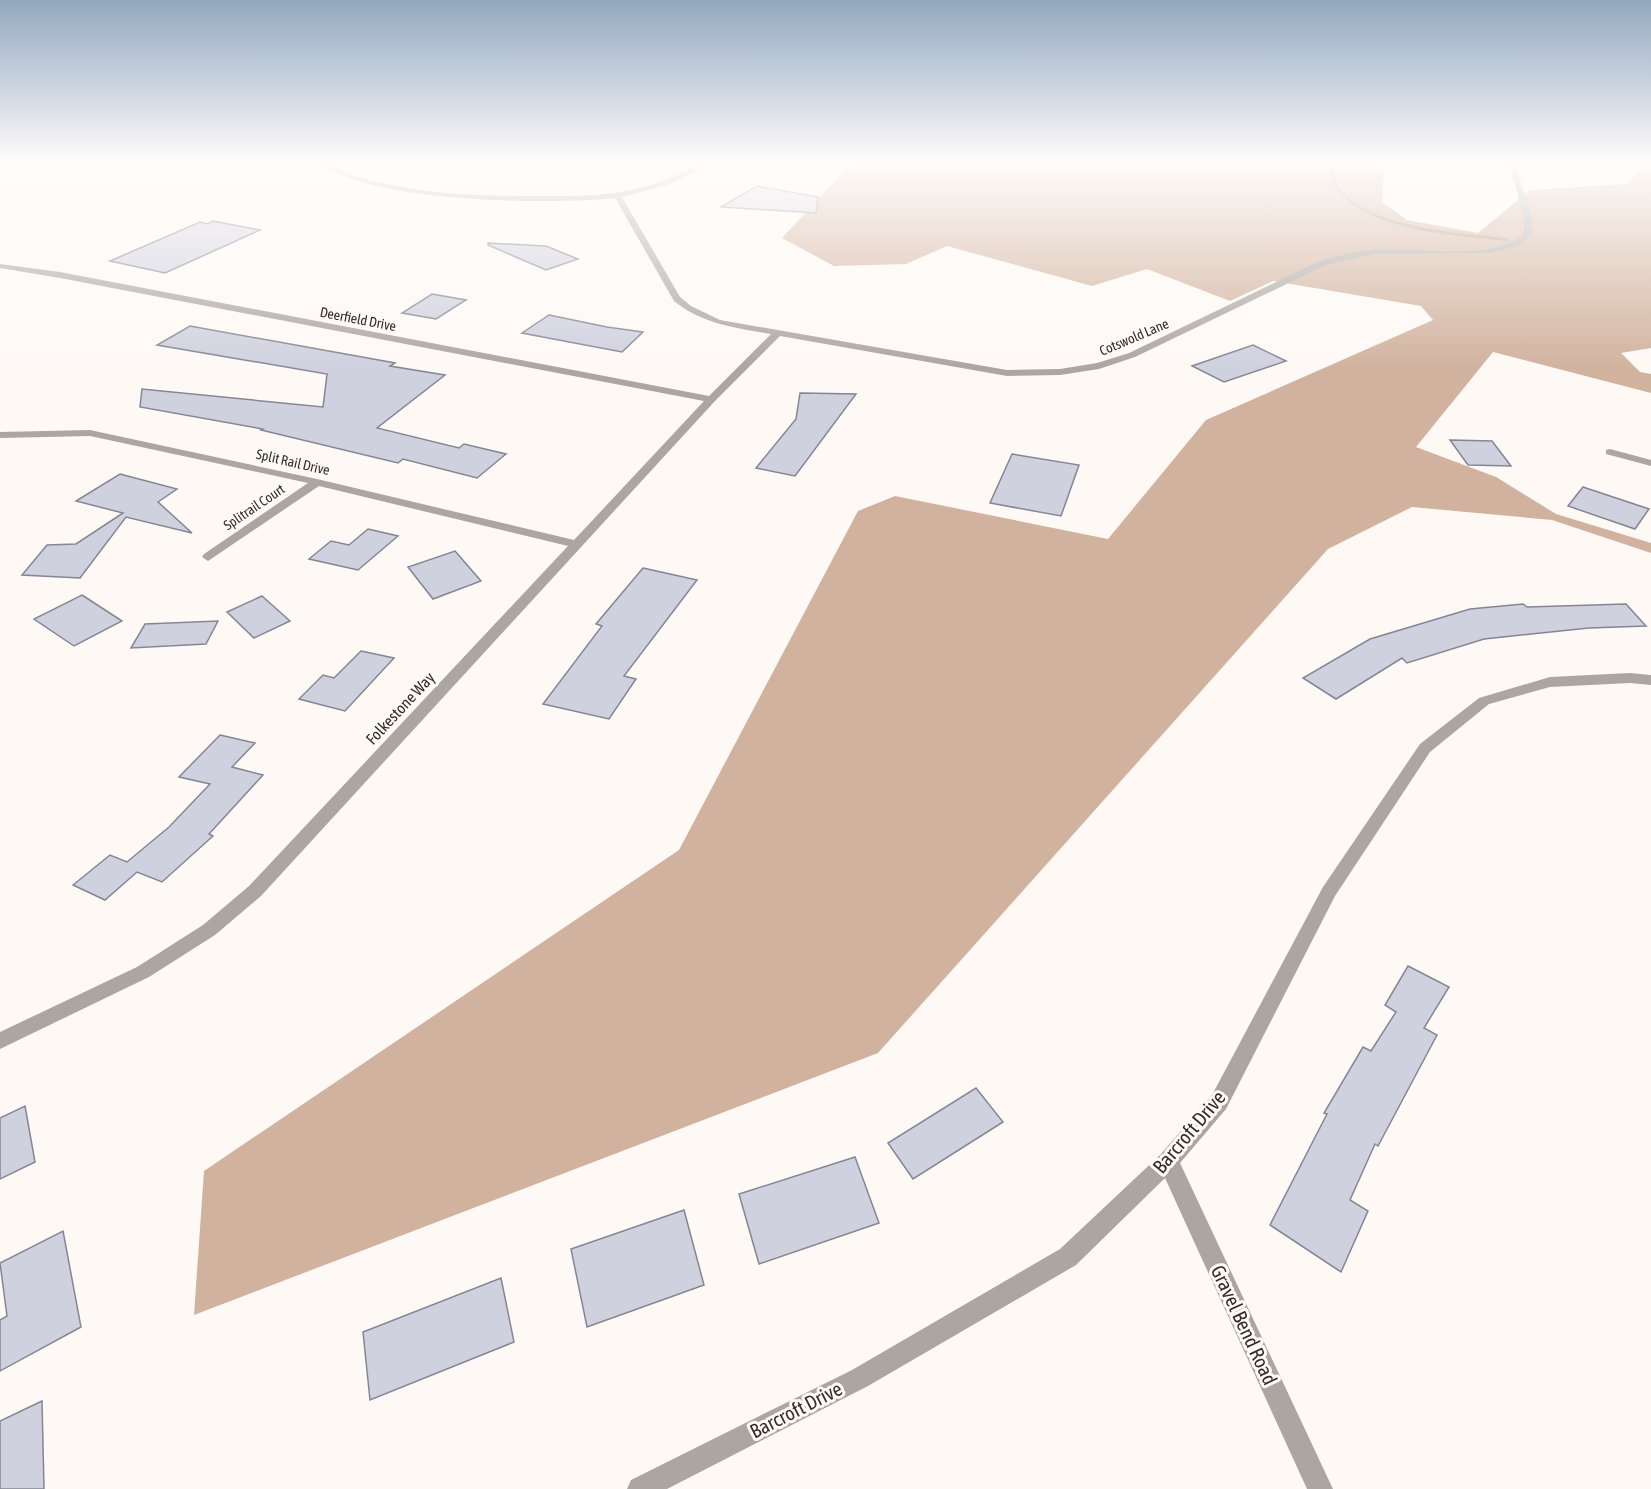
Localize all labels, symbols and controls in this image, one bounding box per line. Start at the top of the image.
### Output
street label: Deerfield Drive [319,304,397,334]
street label: Cotswold Lane [1097,315,1171,359]
street label: Split Rail Drive [255,446,331,478]
street label: Splitrail Court [220,481,288,533]
street label: Folkestone Way [362,668,439,748]
street label: Barcroft Drive [1148,1086,1230,1177]
street label: Gravel Bend Road [1207,1261,1282,1388]
street label: Barcroft Drive [746,1377,846,1443]

